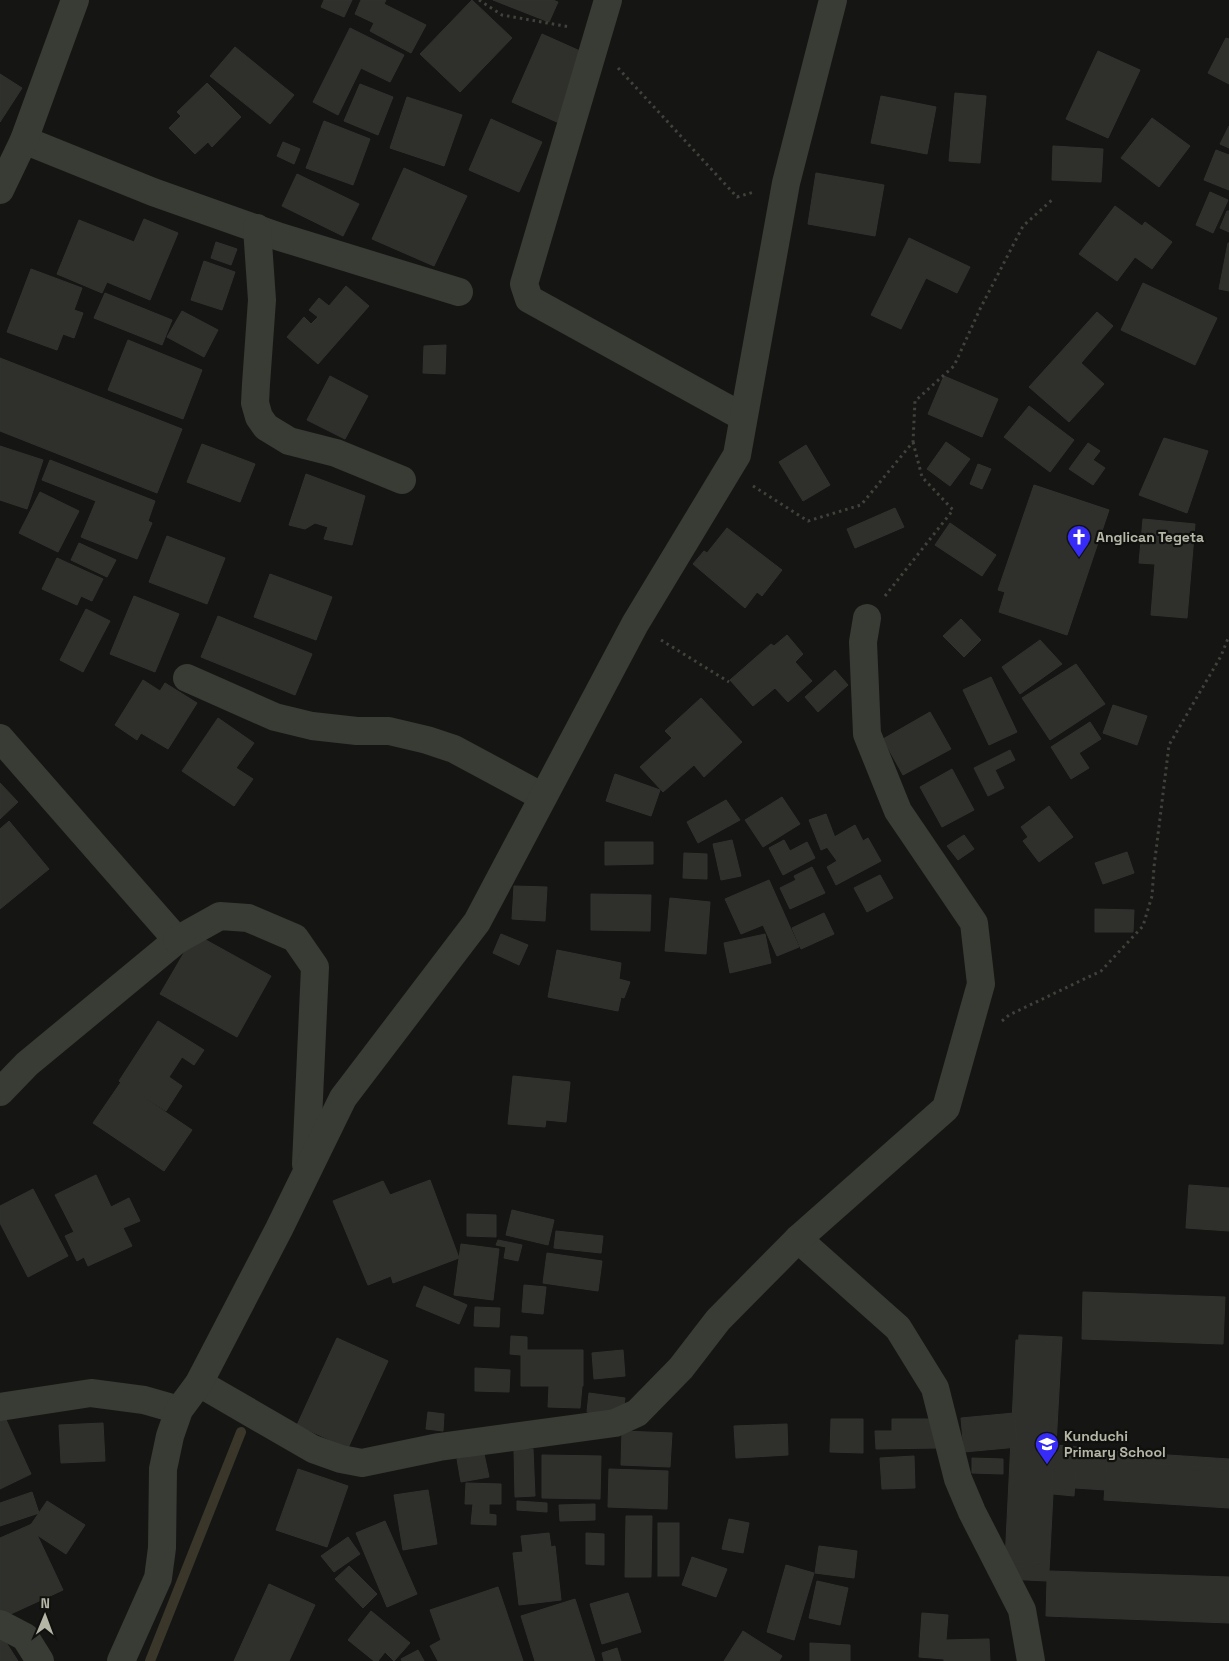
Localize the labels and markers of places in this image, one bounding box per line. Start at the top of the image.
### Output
church icon: Anglican Tegeta [1066,524,1092,558]
place label: Anglican Tegeta [1096,528,1204,546]
place label: Kunduchi Primary School [1064,1427,1166,1461]
school or university icon: Kunduchi Primary School [1034,1431,1060,1465]

